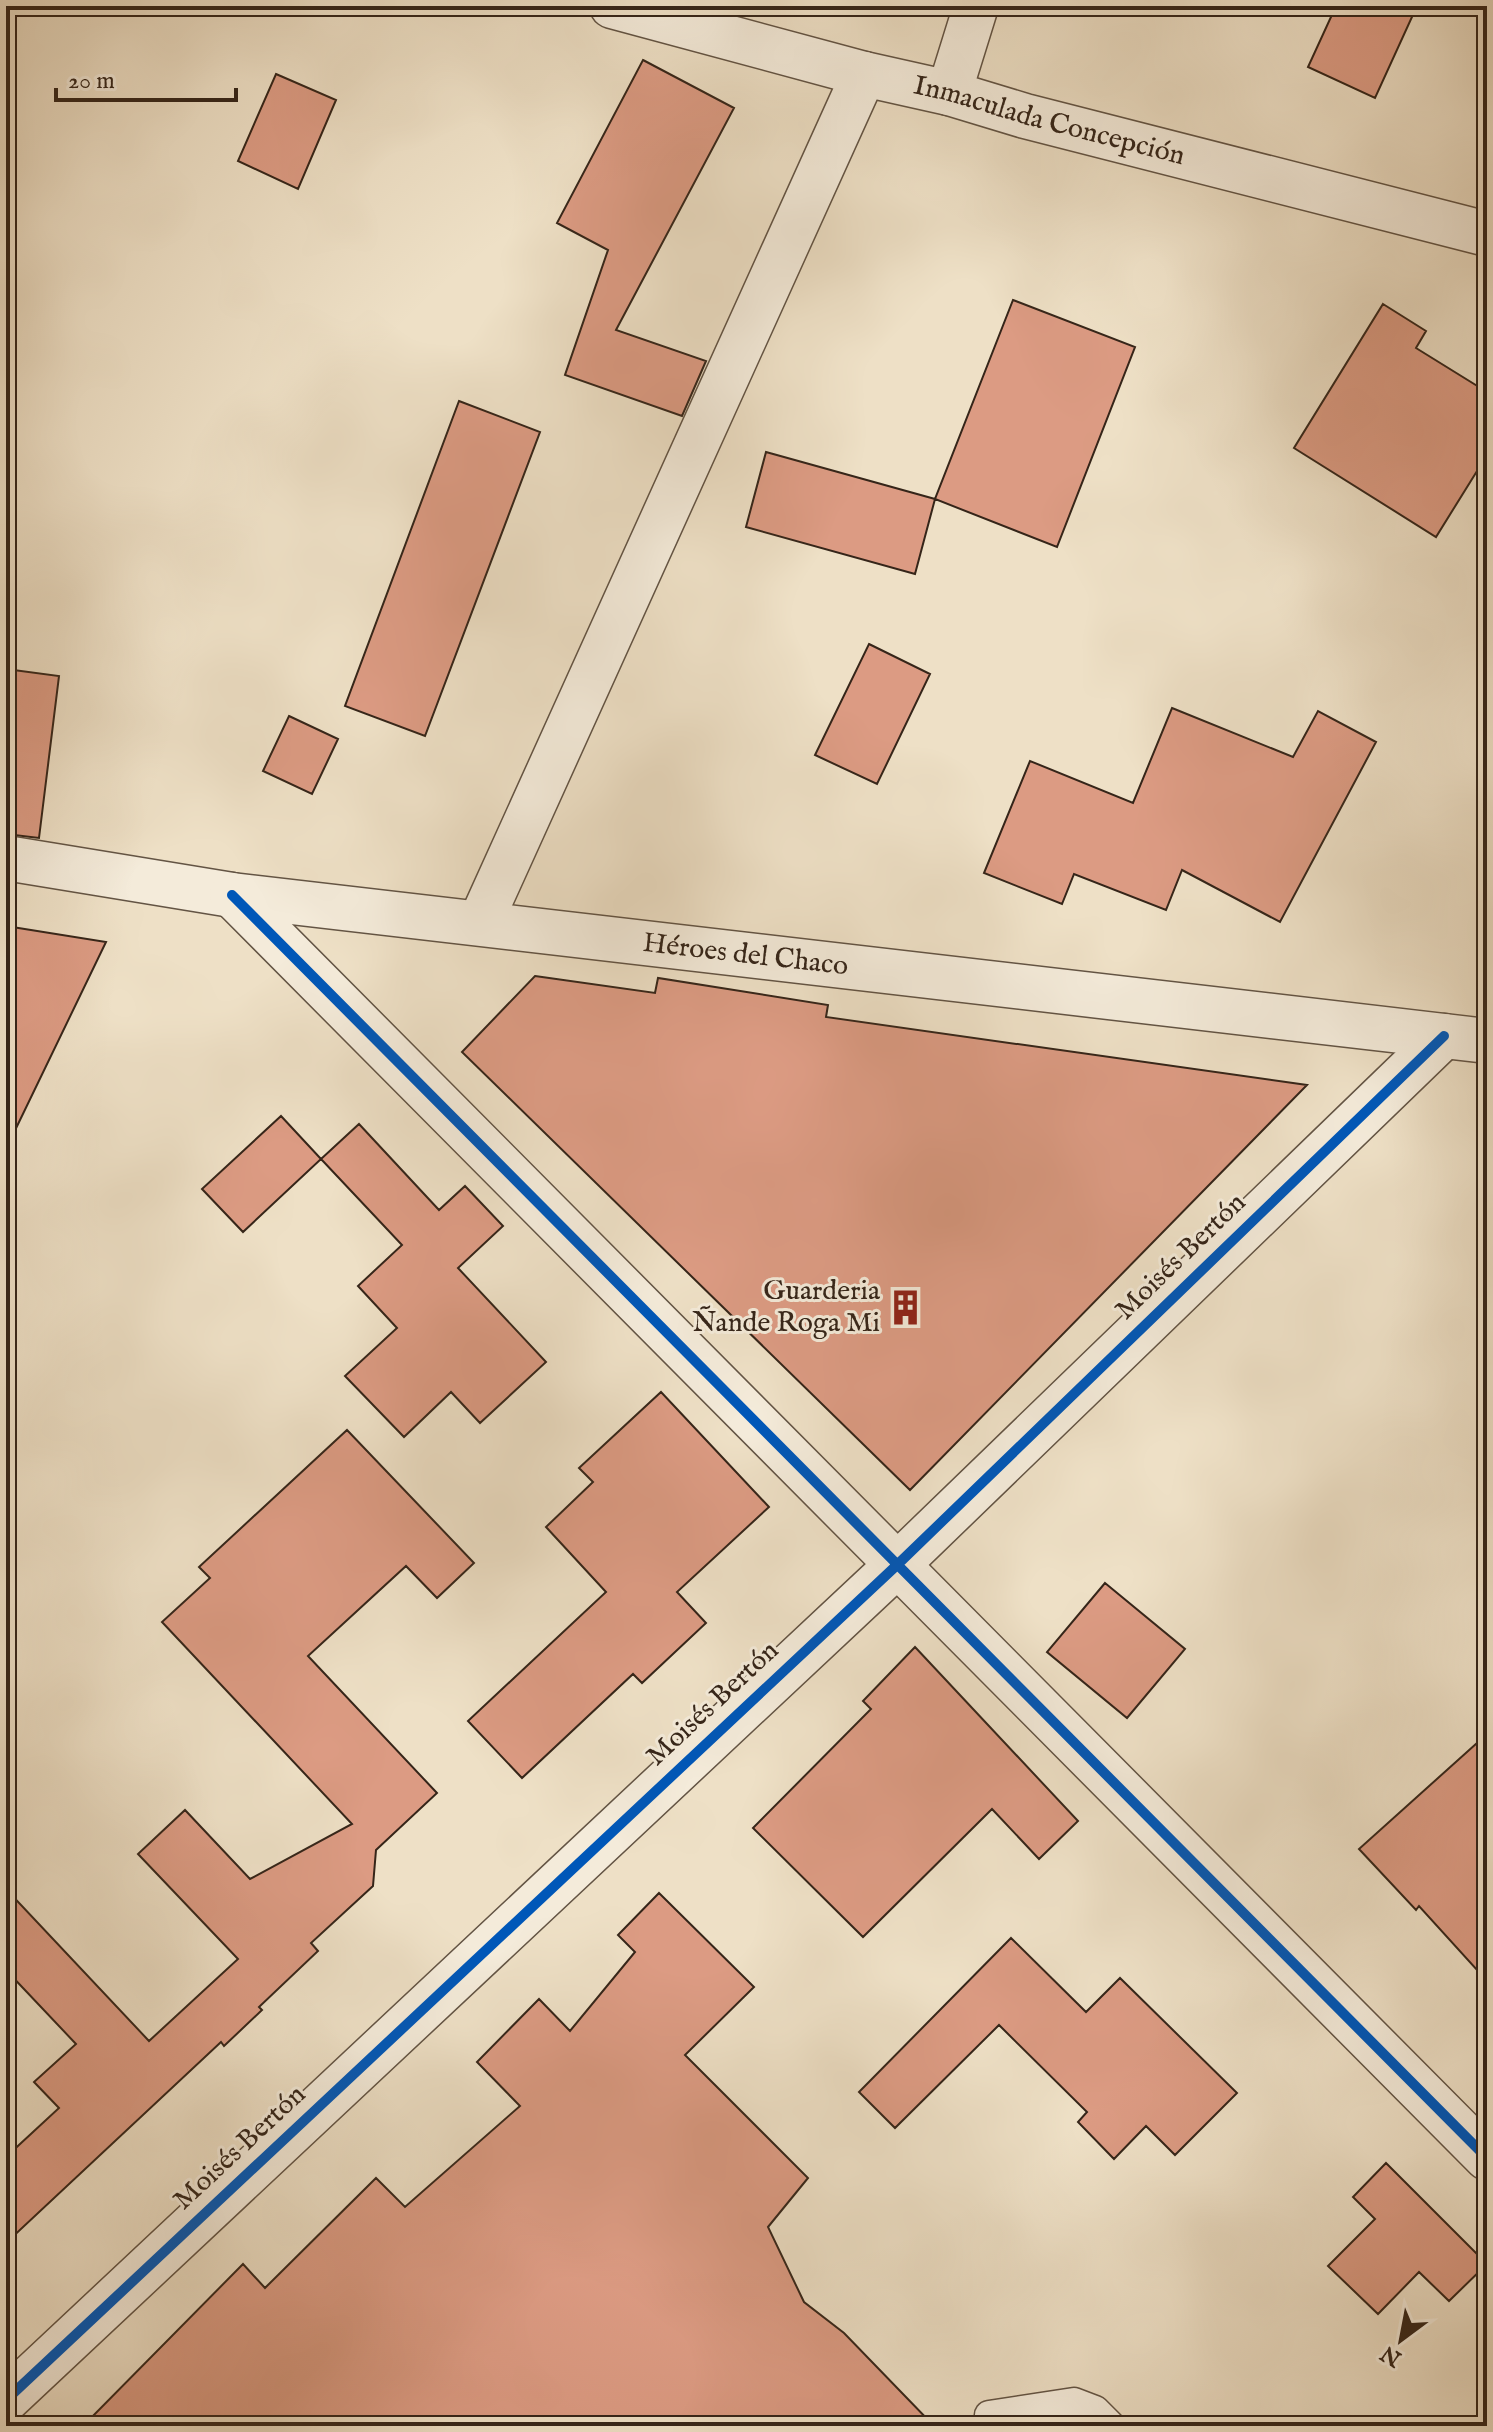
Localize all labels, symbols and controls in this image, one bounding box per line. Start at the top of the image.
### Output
scale bar [56,52,236,102]
text: 20 m [68,66,115,97]
street label: Inmaculada Concepción [910,68,1189,174]
street label: Héroes del Chaco [641,925,850,984]
street label: Moisés Bertón [1108,1186,1254,1328]
place label: Guarderia Ñande Roga Mi [692,1274,881,1341]
building icon: Guarderia Ñande Roga Mi [887,1288,925,1326]
street label: Moisés Bertón [640,1634,787,1774]
street label: Moisés Bertón [167,2078,314,2218]
north arrow [1361,2300,1441,2380]
text: N [1376,2338,1408,2373]

